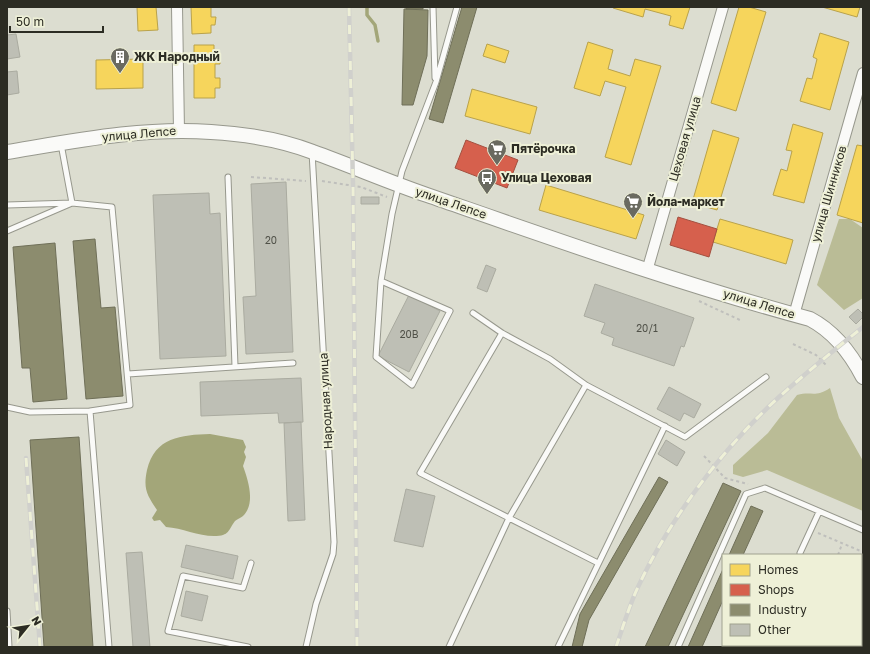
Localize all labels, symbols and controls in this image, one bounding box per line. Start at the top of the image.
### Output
scale bar [10,8,103,34]
text: 50 m [16,14,44,29]
building icon: ЖК Народный [109,46,131,74]
place label: ЖК Народный [134,49,220,64]
street label: Цеховая улица [665,95,704,183]
street label: улица Лепсе [101,123,177,144]
supermarket icon: Пятёрочка [486,138,508,166]
place label: Пятёрочка [511,141,576,156]
street label: улица Шинников [808,144,850,244]
bus stop icon: Улица Цеховая [476,167,498,195]
place label: Улица Цеховая [501,170,592,185]
street label: улица Лепсе [414,183,489,222]
supermarket icon: Йола-маркет [622,191,644,219]
place label: Йола-маркет [647,194,725,209]
house number: 20 [265,234,277,246]
street label: улица Лепсе [721,285,797,322]
house number: 20/1 [636,322,658,334]
house number: 20В [400,328,419,340]
street label: Народная улица [315,352,336,450]
legend [722,554,862,646]
text: Homes [758,562,798,577]
text: Shops [758,582,794,597]
text: Industry [758,602,807,617]
north arrow [8,606,48,646]
text: N [29,614,45,628]
text: Other [758,622,791,637]

